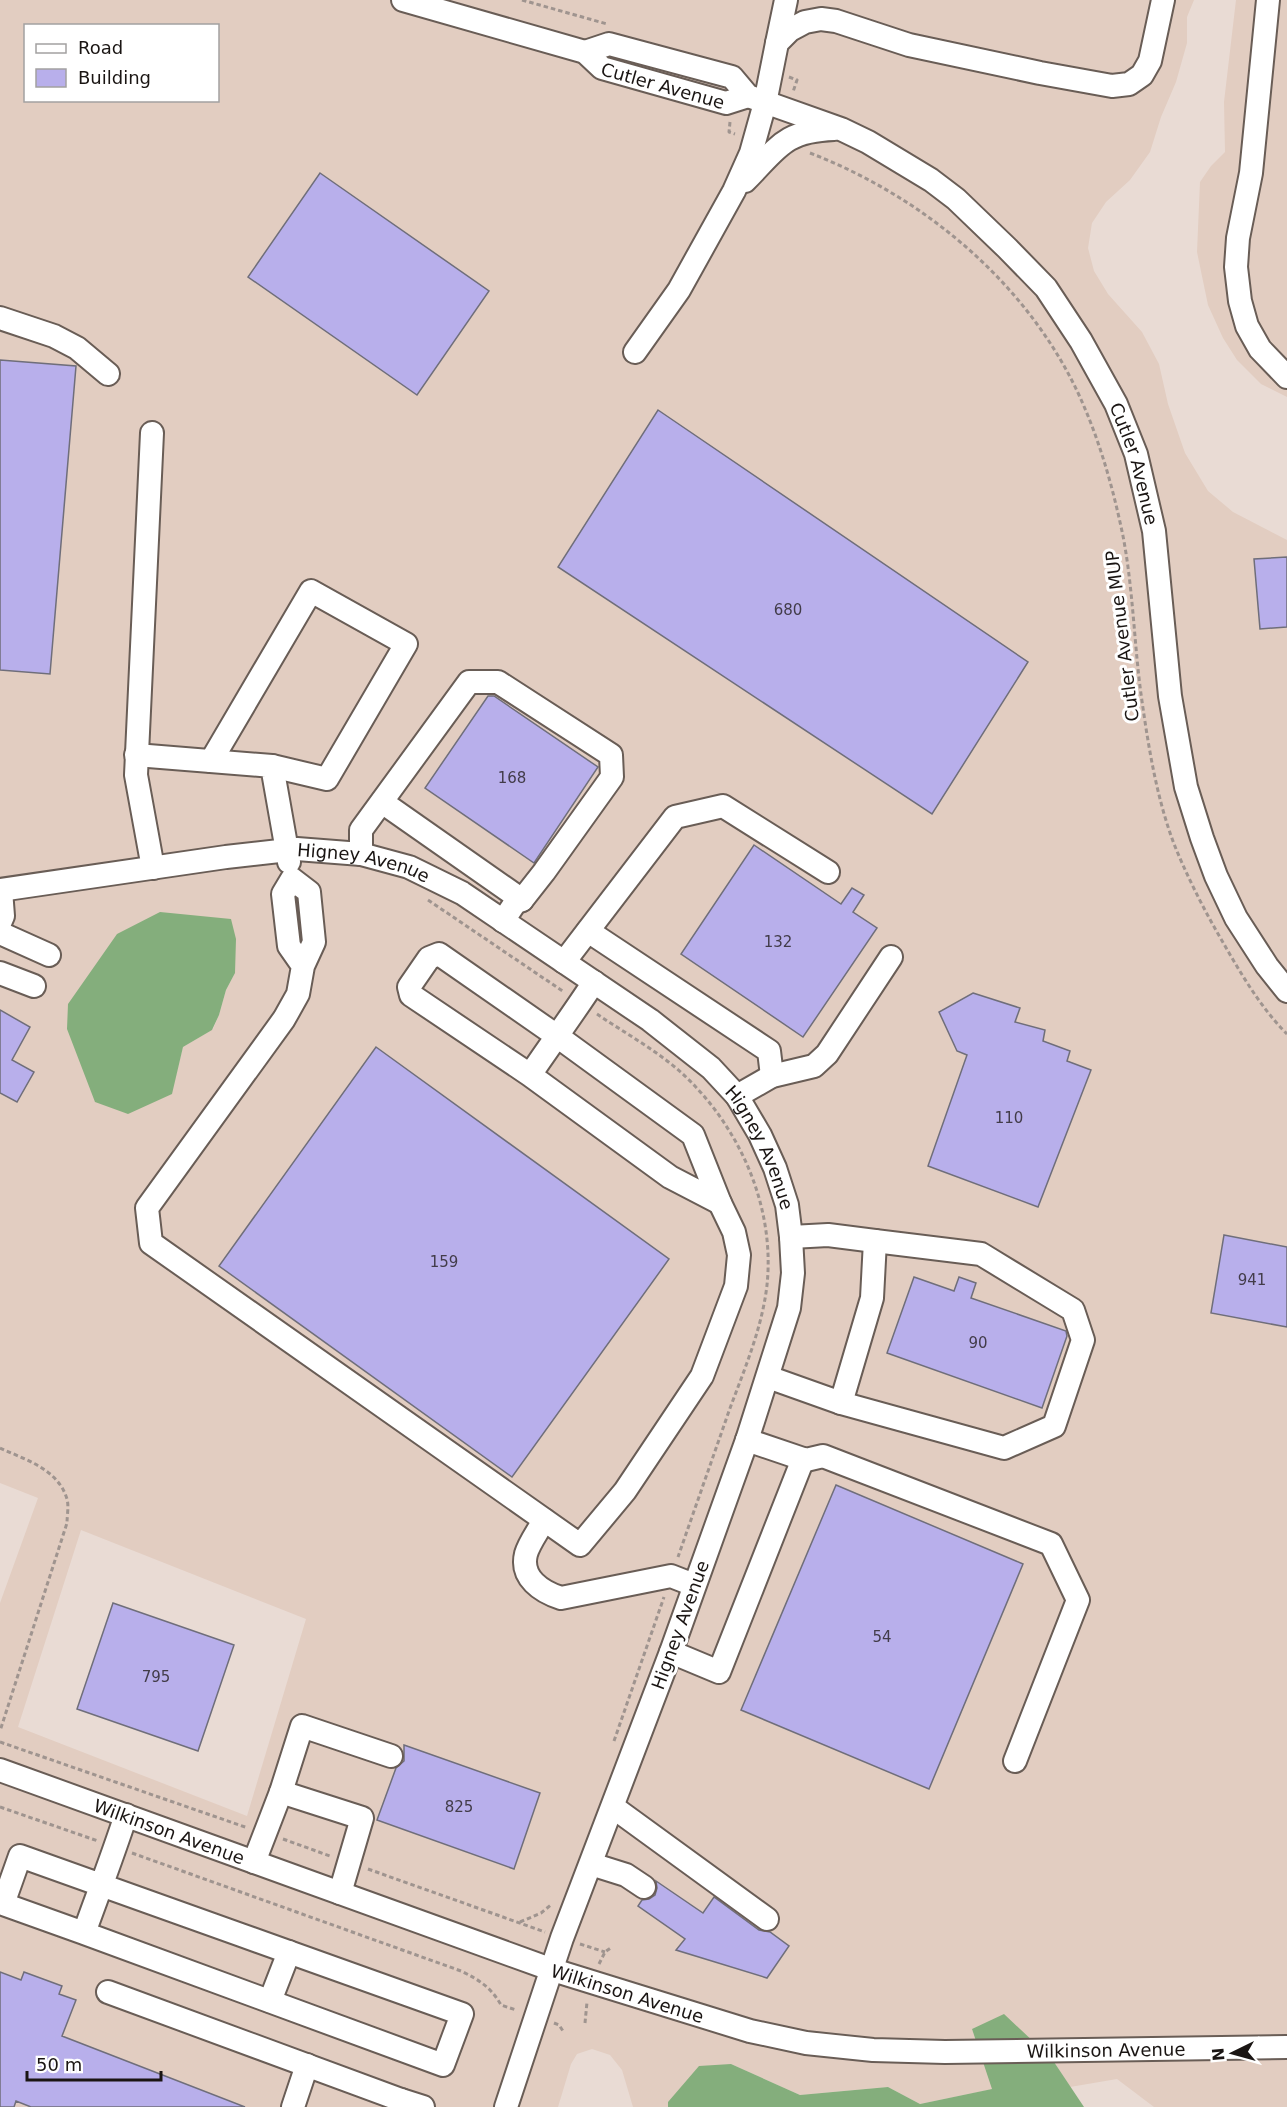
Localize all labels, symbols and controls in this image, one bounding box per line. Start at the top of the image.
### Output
legend [24,24,219,102]
text: Road [78,37,123,58]
street label: Cutler Avenue [599,58,727,113]
text: Building [78,67,151,88]
street label: Cutler Avenue [1106,399,1163,527]
street label: Cutler Avenue MUP [1101,549,1143,723]
house number: 680 [774,601,802,619]
house number: 168 [498,769,526,787]
street label: Higney Avenue [296,839,433,886]
house number: 132 [764,933,792,951]
street label: Higney Avenue [722,1080,798,1212]
house number: 110 [995,1109,1023,1127]
house number: 159 [430,1253,458,1271]
house number: 941 [1238,1271,1266,1289]
house number: 90 [968,1334,988,1352]
street label: Higney Avenue [647,1558,713,1692]
house number: 54 [872,1628,892,1646]
house number: 795 [142,1668,170,1686]
street label: Wilkinson Avenue [91,1794,248,1868]
house number: 825 [445,1798,473,1816]
street label: Wilkinson Avenue [549,1960,706,2027]
north arrow [1203,2023,1263,2083]
street label: Wilkinson Avenue [1026,2038,1186,2061]
scale bar [27,2044,160,2082]
text: N [1209,2047,1229,2062]
text: 50 m [36,2054,82,2075]

